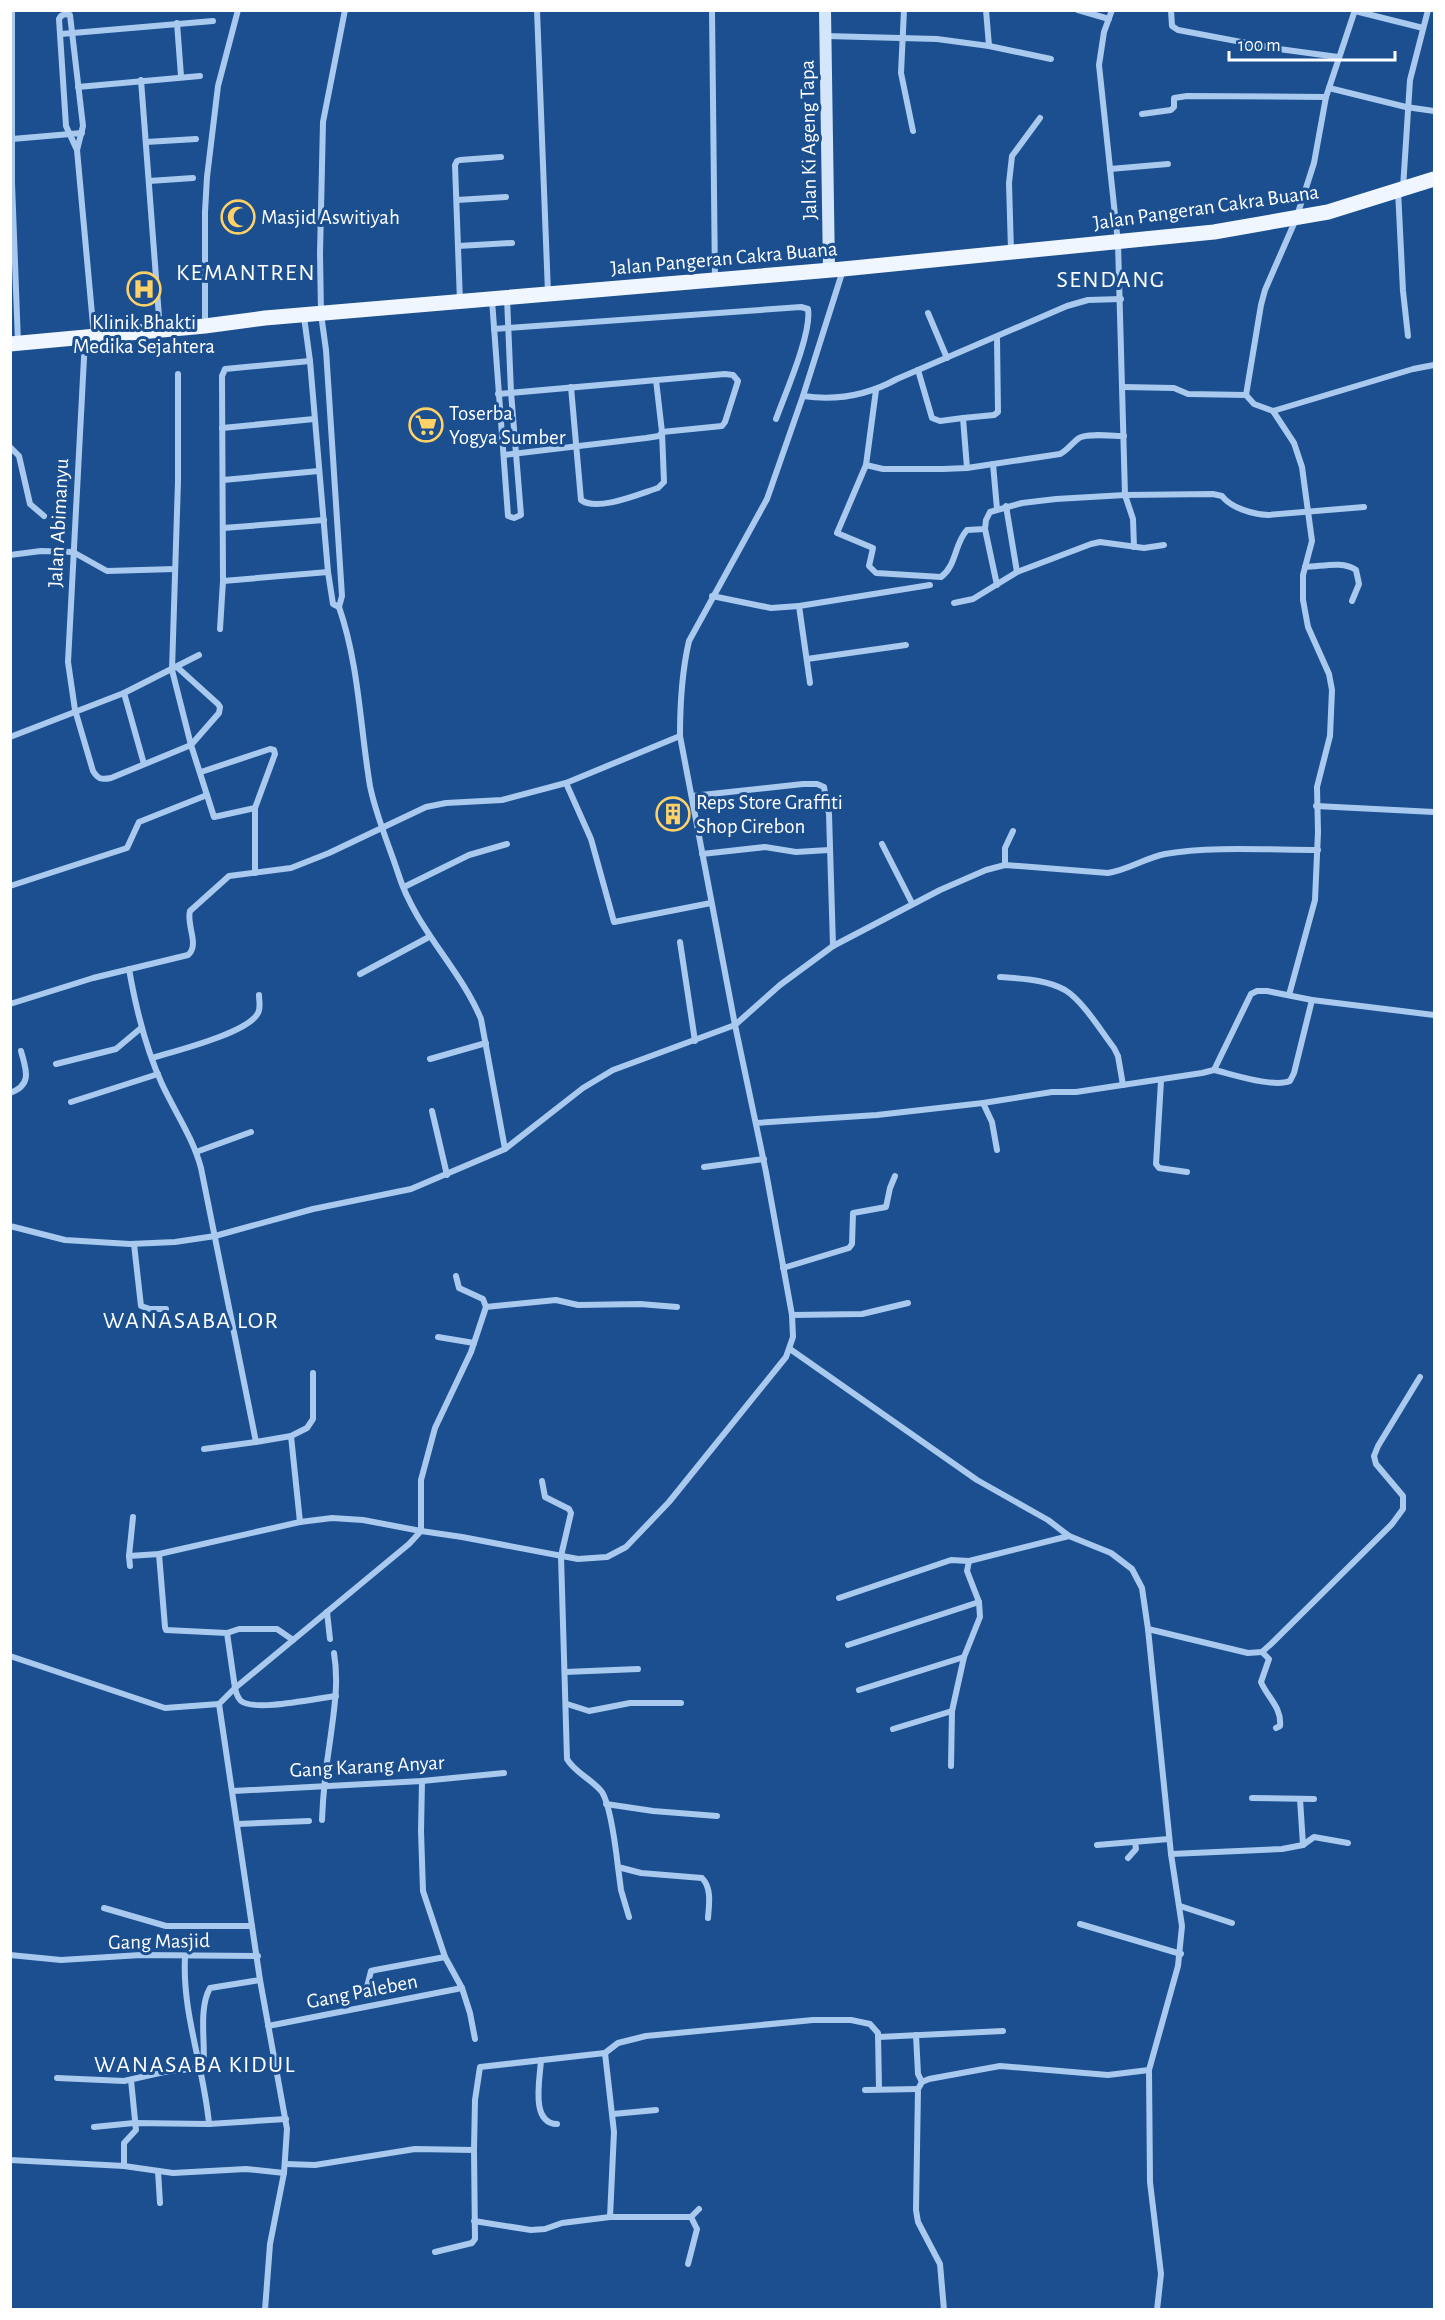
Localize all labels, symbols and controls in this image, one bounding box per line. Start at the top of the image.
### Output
scale bar [1229,24,1396,62]
text: 100 m [1238,37,1281,55]
street label: Jalan Ki Ageng Tapa [797,59,820,220]
street label: Jalan Pangeran Cakra Buana [1092,181,1321,234]
mosque icon: Masjid Aswitiyah [220,199,256,235]
place label: Masjid Aswitiyah [261,207,400,228]
street label: Jalan Pangeran Cakra Buana [610,238,839,279]
district label: KEMANTREN [176,261,316,285]
district label: SENDANG [1056,268,1166,292]
hospital icon: Klinik Bhakti Medika Sejahtera [126,271,162,307]
place label: Klinik Bhakti Medika Sejahtera [73,312,215,357]
place label: Toserba Yogya Sumber [449,403,566,448]
supermarket icon: Toserba Yogya Sumber [408,407,444,443]
street label: Jalan Abimanyu [45,458,72,588]
place label: Reps Store Graffiti Shop Cirebon [696,792,843,837]
building icon: Reps Store Graffiti Shop Cirebon [655,796,691,832]
district label: WANASABA LOR [103,1309,279,1333]
street label: Gang Karang Anyar [289,1752,445,1781]
street label: Gang Masjid [108,1930,210,1953]
street label: Gang Paleben [305,1970,419,2013]
district label: WANASABA KIDUL [94,2053,296,2077]

